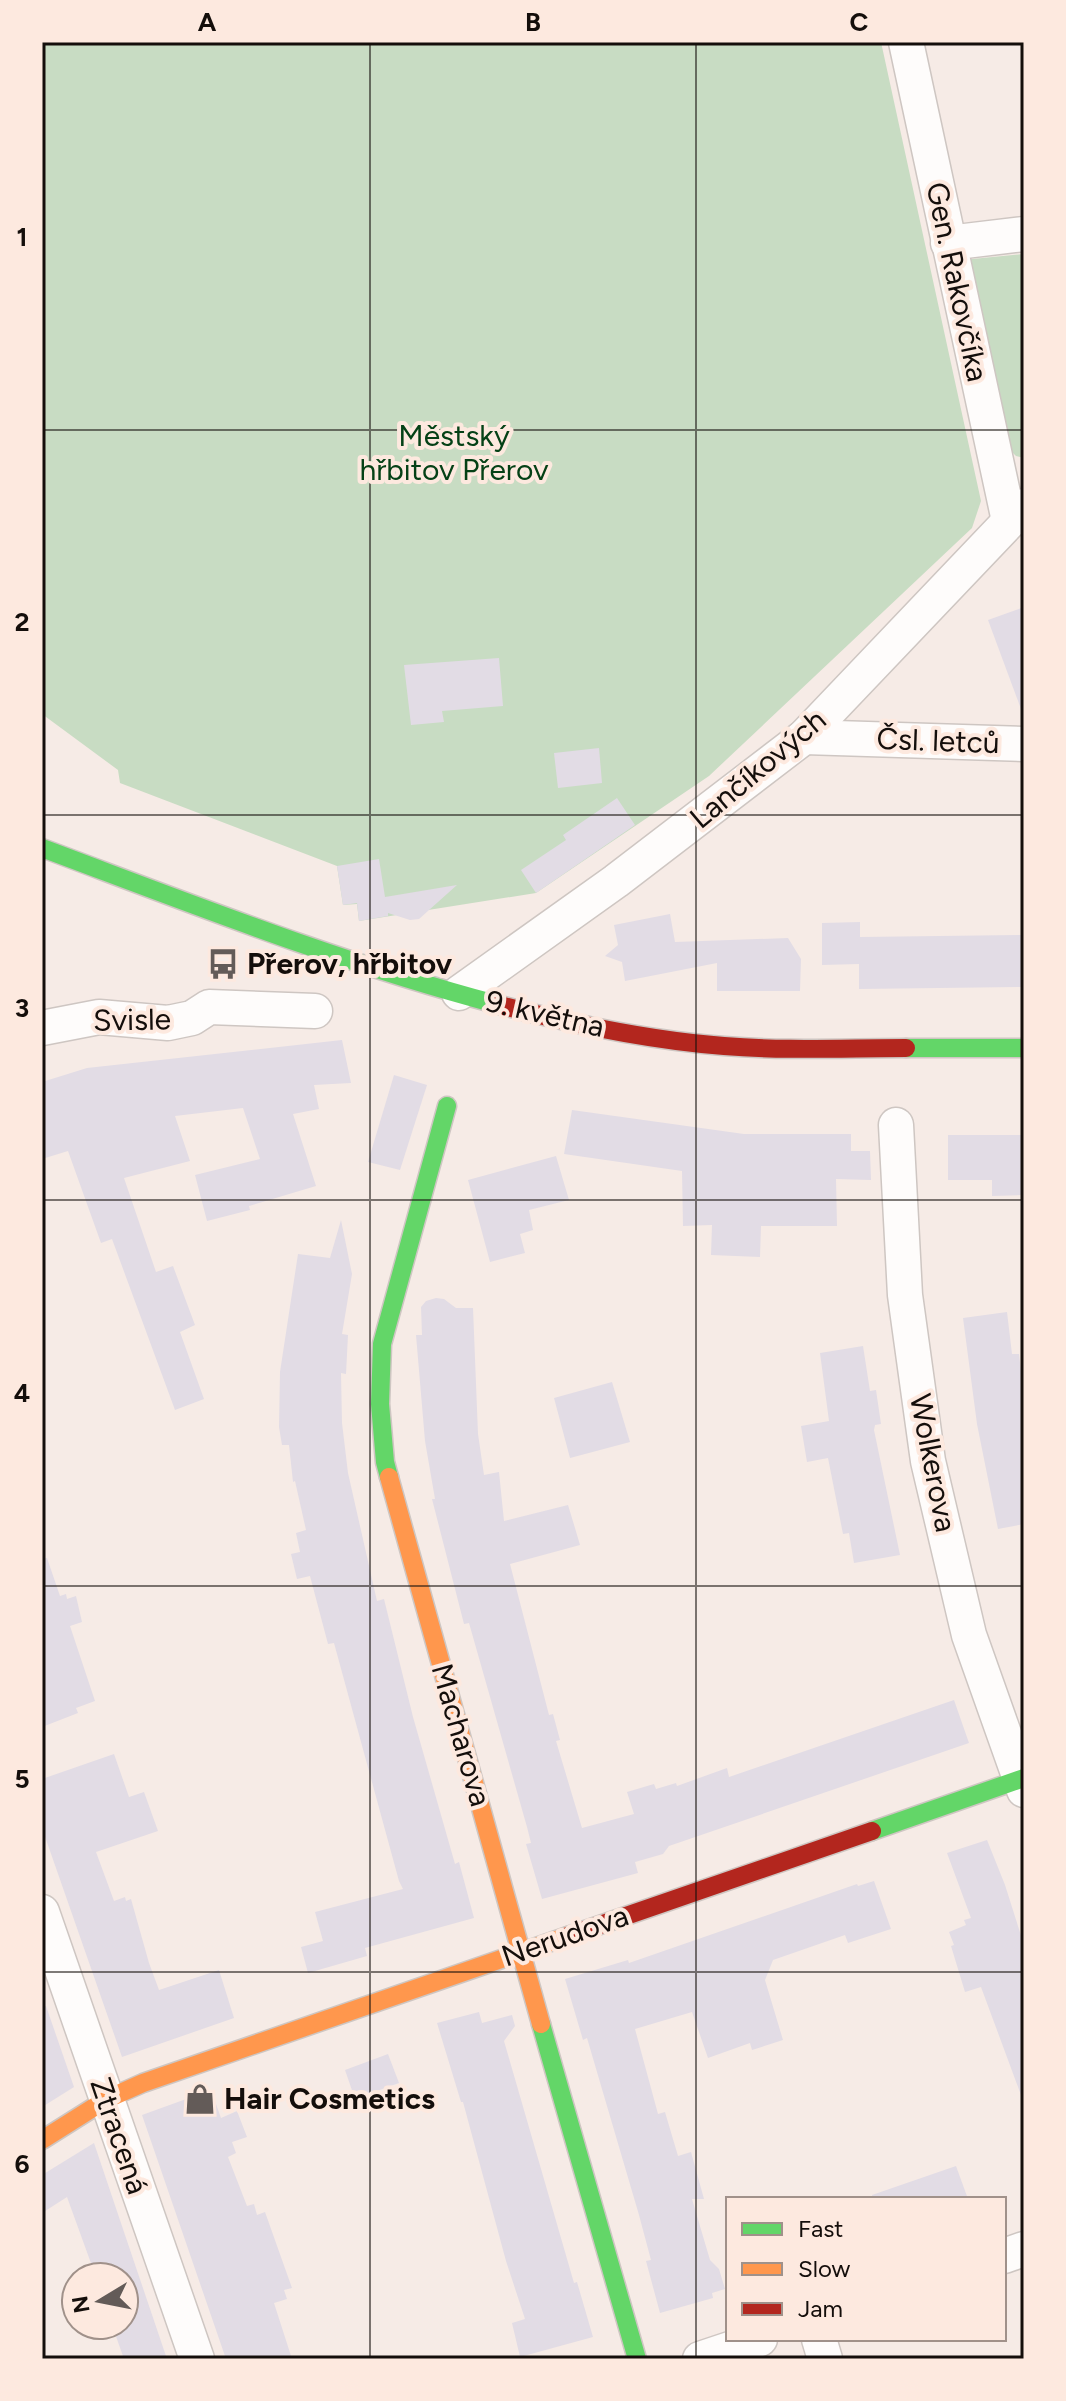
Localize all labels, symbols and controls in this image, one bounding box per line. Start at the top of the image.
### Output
text: A [198,6,217,38]
text: B [525,6,541,38]
text: C [850,6,869,38]
street label: Gen. Rakovčíka [918,179,997,385]
text: 1 [17,221,27,253]
park label: Městský hřbitov Přerov [359,417,549,488]
text: 2 [14,606,30,638]
street label: Lančíkových [682,701,833,836]
street label: Čsl. letců [876,720,1000,761]
place label: Přerov, hřbitov [247,945,452,982]
bus stop icon: Přerov, hřbitov [206,947,240,981]
street label: 9. května [482,982,608,1045]
text: 3 [15,992,29,1024]
street label: Svisle [93,1000,171,1039]
text: 4 [14,1377,30,1409]
street label: Wolkerova [902,1391,965,1535]
street label: Macharova [423,1659,499,1810]
text: 5 [14,1763,30,1795]
street label: Nerudova [497,1897,633,1974]
street label: Ztracená [82,2073,157,2199]
place label: Hair Cosmetics [224,2080,435,2117]
shop icon: Hair Cosmetics [183,2082,217,2116]
text: 6 [14,2148,30,2180]
legend [726,2197,1006,2341]
text: Fast [798,2214,843,2243]
text: Slow [798,2254,851,2283]
north arrow [60,2261,140,2341]
text: N [66,2294,96,2315]
text: Jam [798,2294,843,2323]

